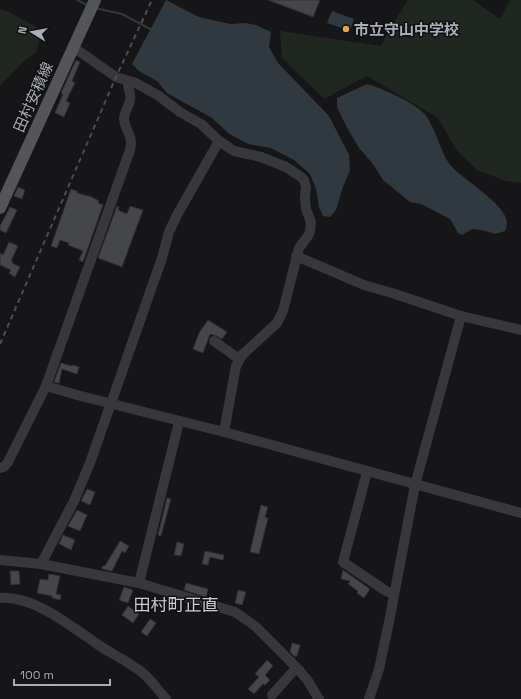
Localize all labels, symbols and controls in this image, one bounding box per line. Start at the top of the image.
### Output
north arrow [12,12,52,52]
place label: 市立守山中学校 [354,20,459,39]
marker: 市立守山中学校 [341,24,351,34]
text: N [15,25,30,35]
street label: 田村安積線 [9,59,57,135]
district label: 田村町正直 [134,594,219,616]
scale bar [14,661,110,687]
text: 100 m [20,667,54,683]

